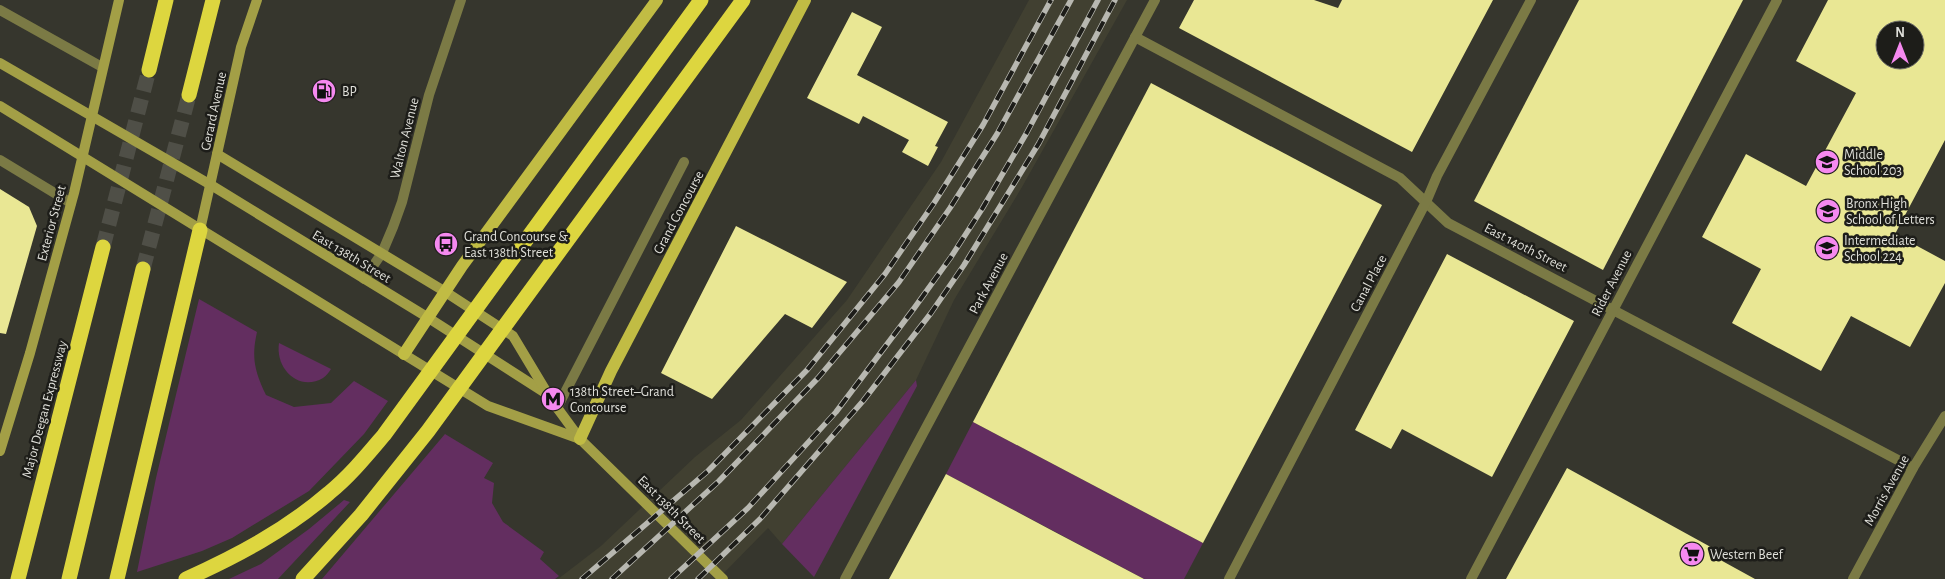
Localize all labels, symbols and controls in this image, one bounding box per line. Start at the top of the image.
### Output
north arrow [1875,20,1925,70]
text: N [1895,26,1905,40]
street label: Gerard Avenue [199,71,229,152]
fuel station icon: BP [311,78,337,104]
place label: BP [342,85,357,99]
street label: Walton Avenue [388,96,422,180]
place label: Middle School 203 [1844,148,1902,178]
school or university icon: Middle School 203 [1814,149,1840,175]
street label: Grand Concourse [651,169,707,256]
street label: Exterior Street [35,183,69,263]
place label: Bronx High School of Letters [1846,197,1935,227]
school or university icon: Bronx High School of Letters [1815,198,1841,224]
street label: East 140th Street [1482,221,1570,275]
street label: East 138th Street [310,228,394,286]
place label: Grand Concourse & East 138th Street [464,230,568,260]
bus stop icon: Grand Concourse & East 138th Street [433,231,459,257]
place label: Intermediate School 224 [1844,234,1916,264]
school or university icon: Intermediate School 224 [1814,235,1840,261]
street label: Rider Avenue [1589,248,1635,319]
street label: Park Avenue [967,250,1011,316]
street label: Canal Place [1348,253,1390,314]
street label: Major Deegan Expressway [20,339,70,479]
place label: 138th Street–Grand Concourse [570,385,674,415]
metro station icon: 138th Street–Grand Concourse [540,386,566,412]
street label: Morris Avenue [1862,453,1912,528]
street label: East 138th Street [635,473,708,547]
supermarket icon: Western Beef [1679,541,1705,567]
place label: Western Beef [1710,548,1784,562]

